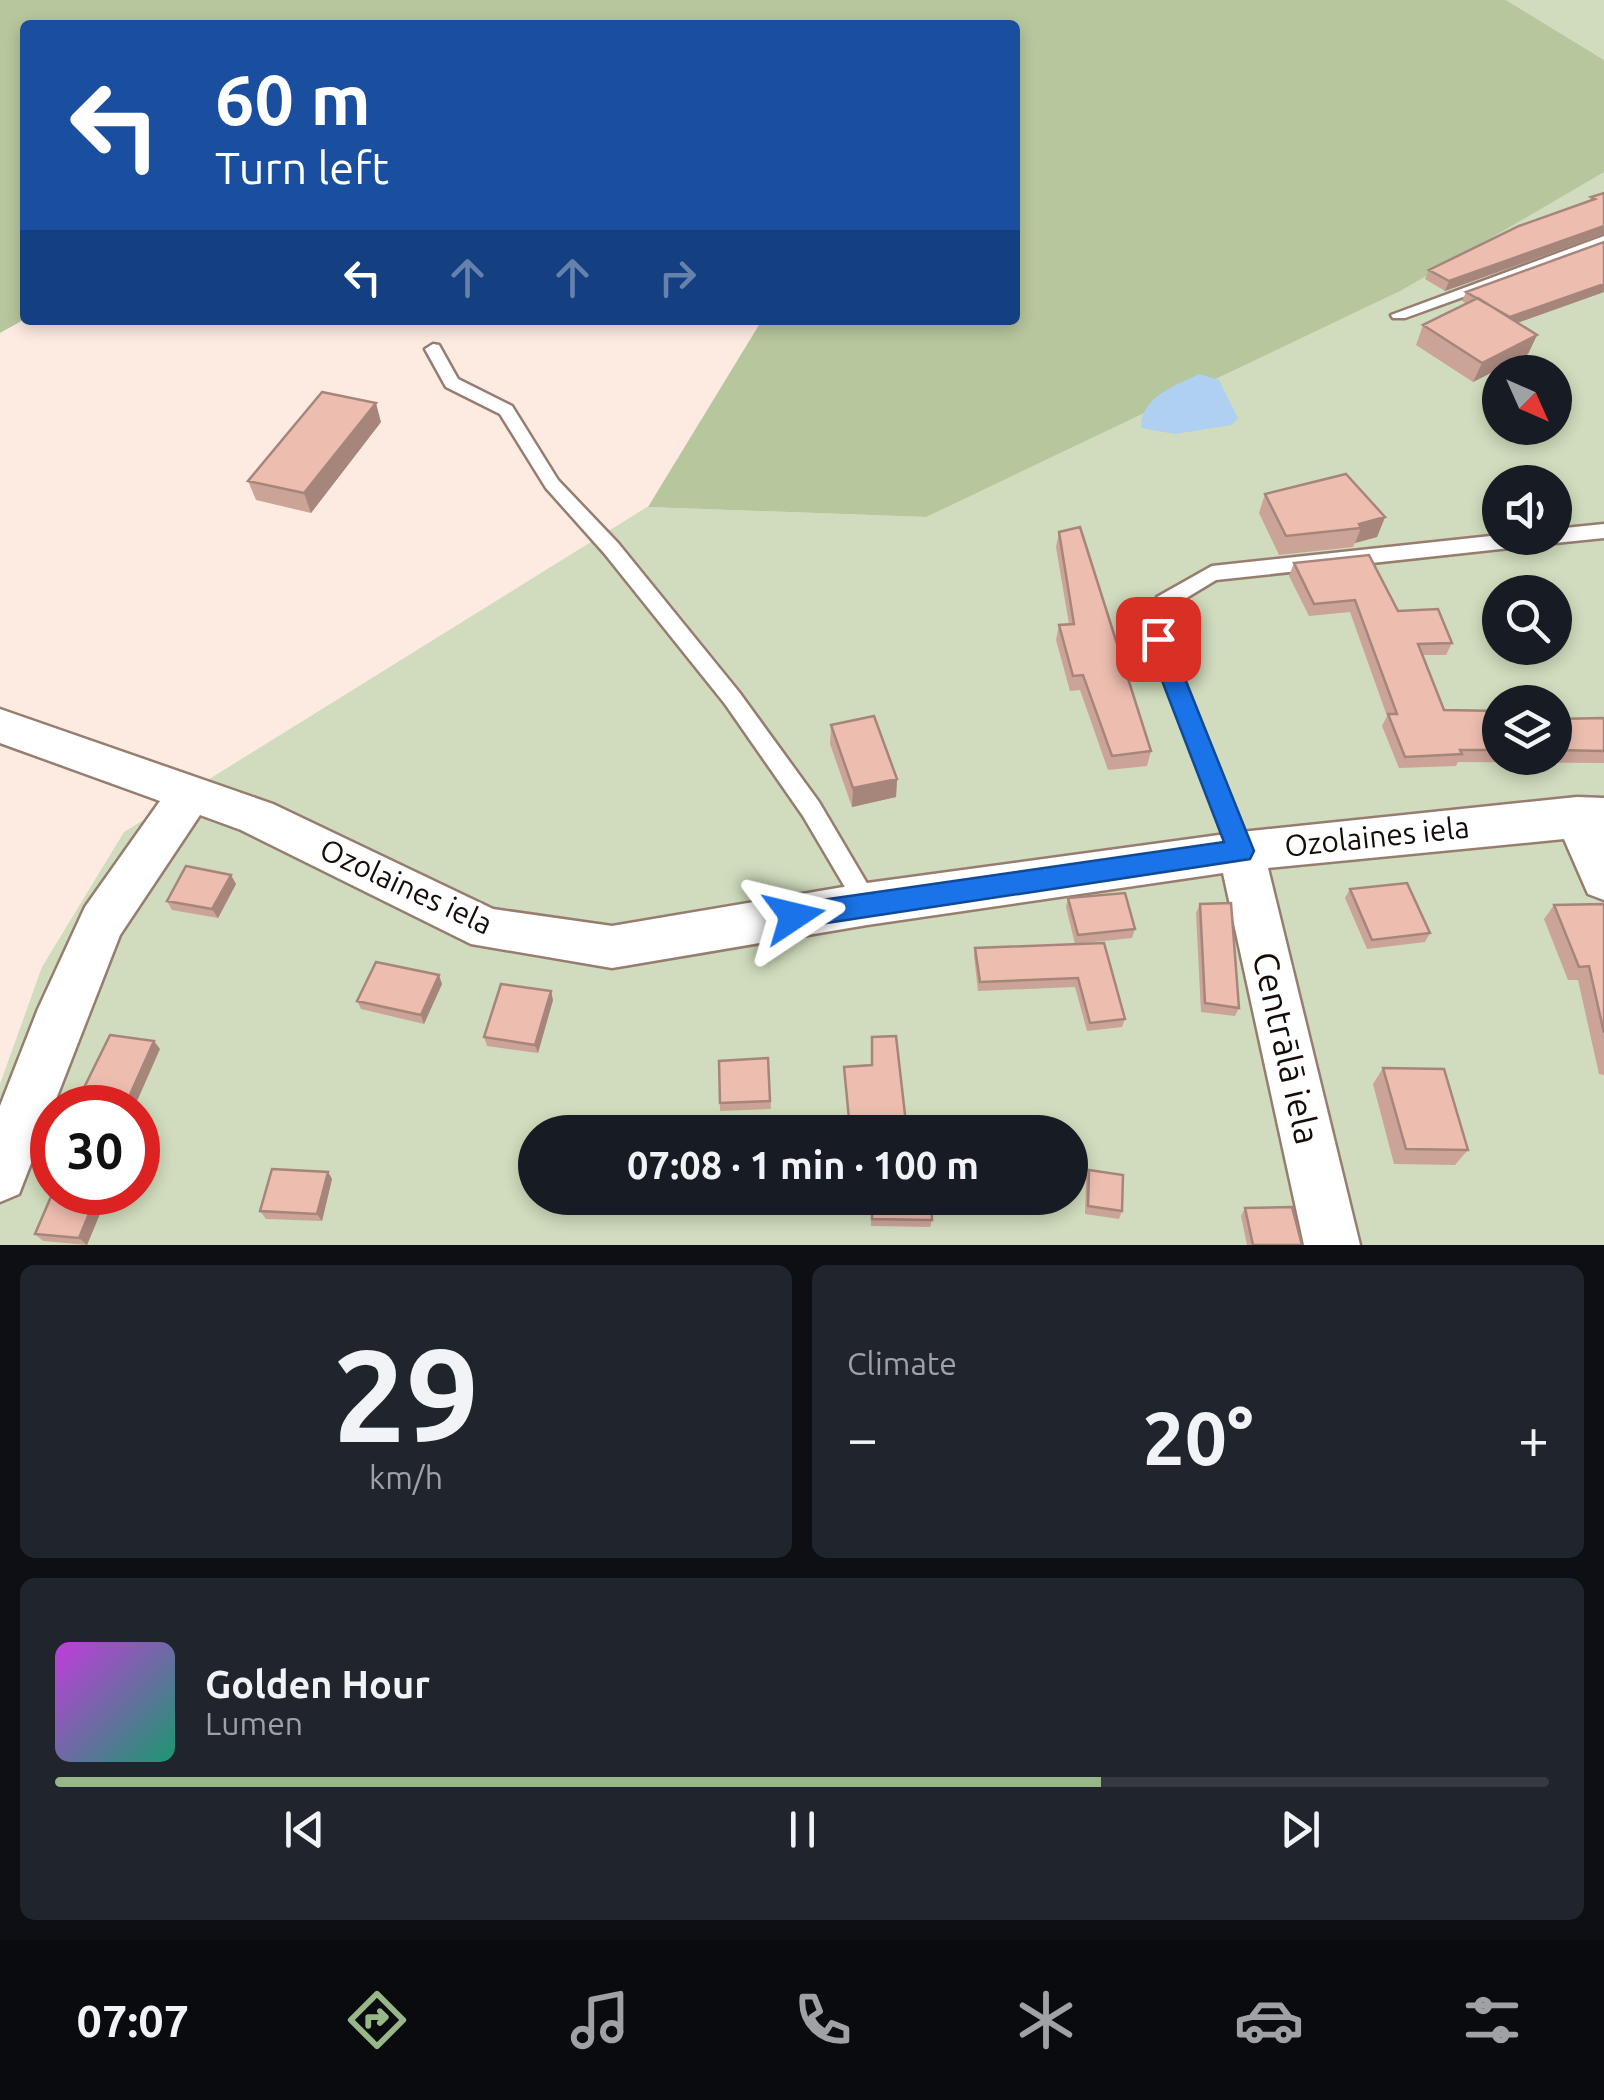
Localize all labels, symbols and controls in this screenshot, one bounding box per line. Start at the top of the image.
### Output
icon: left [50,60,180,190]
text: 60 m [215,60,371,138]
text: Turn left [215,142,389,193]
icon: left [335,250,390,305]
icon: ahead [440,250,495,305]
icon: ahead [545,250,600,305]
icon: right [650,250,705,305]
north arrow [1482,355,1572,445]
map controls [1482,355,1572,775]
button: sound [1482,465,1572,555]
button: search [1482,575,1572,665]
pin [1116,597,1201,682]
icon: arrive [1131,612,1186,667]
button: layers [1482,685,1572,775]
street label: Ozolaines iela [1283,809,1471,863]
street label: Ozolaines iela [315,831,498,941]
position arrow [742,864,846,968]
street label: Centrālā iela [1245,948,1329,1148]
speed limit sign: 30 [30,1085,160,1215]
text: 07:08 · 1 min · 100 m [627,1144,979,1186]
text: 29 [333,1321,479,1467]
text: Climate [847,1345,957,1381]
text: 20° [1142,1395,1254,1479]
text: − [847,1407,878,1468]
text: + [1518,1407,1549,1468]
text: km/h [369,1459,443,1495]
text: Golden Hour [205,1663,430,1705]
text: Lumen [205,1705,303,1741]
icon: previous [277,1802,332,1857]
icon: pause [775,1802,830,1857]
icon: next [1273,1802,1328,1857]
icon: directions [342,1985,412,2055]
icon: music [565,1985,635,2055]
icon: phone [788,1985,858,2055]
icon: climate [1011,1985,1081,2055]
icon: car [1234,1985,1304,2055]
icon: filters [1457,1985,1527,2055]
text: 07:07 [77,1995,189,2046]

